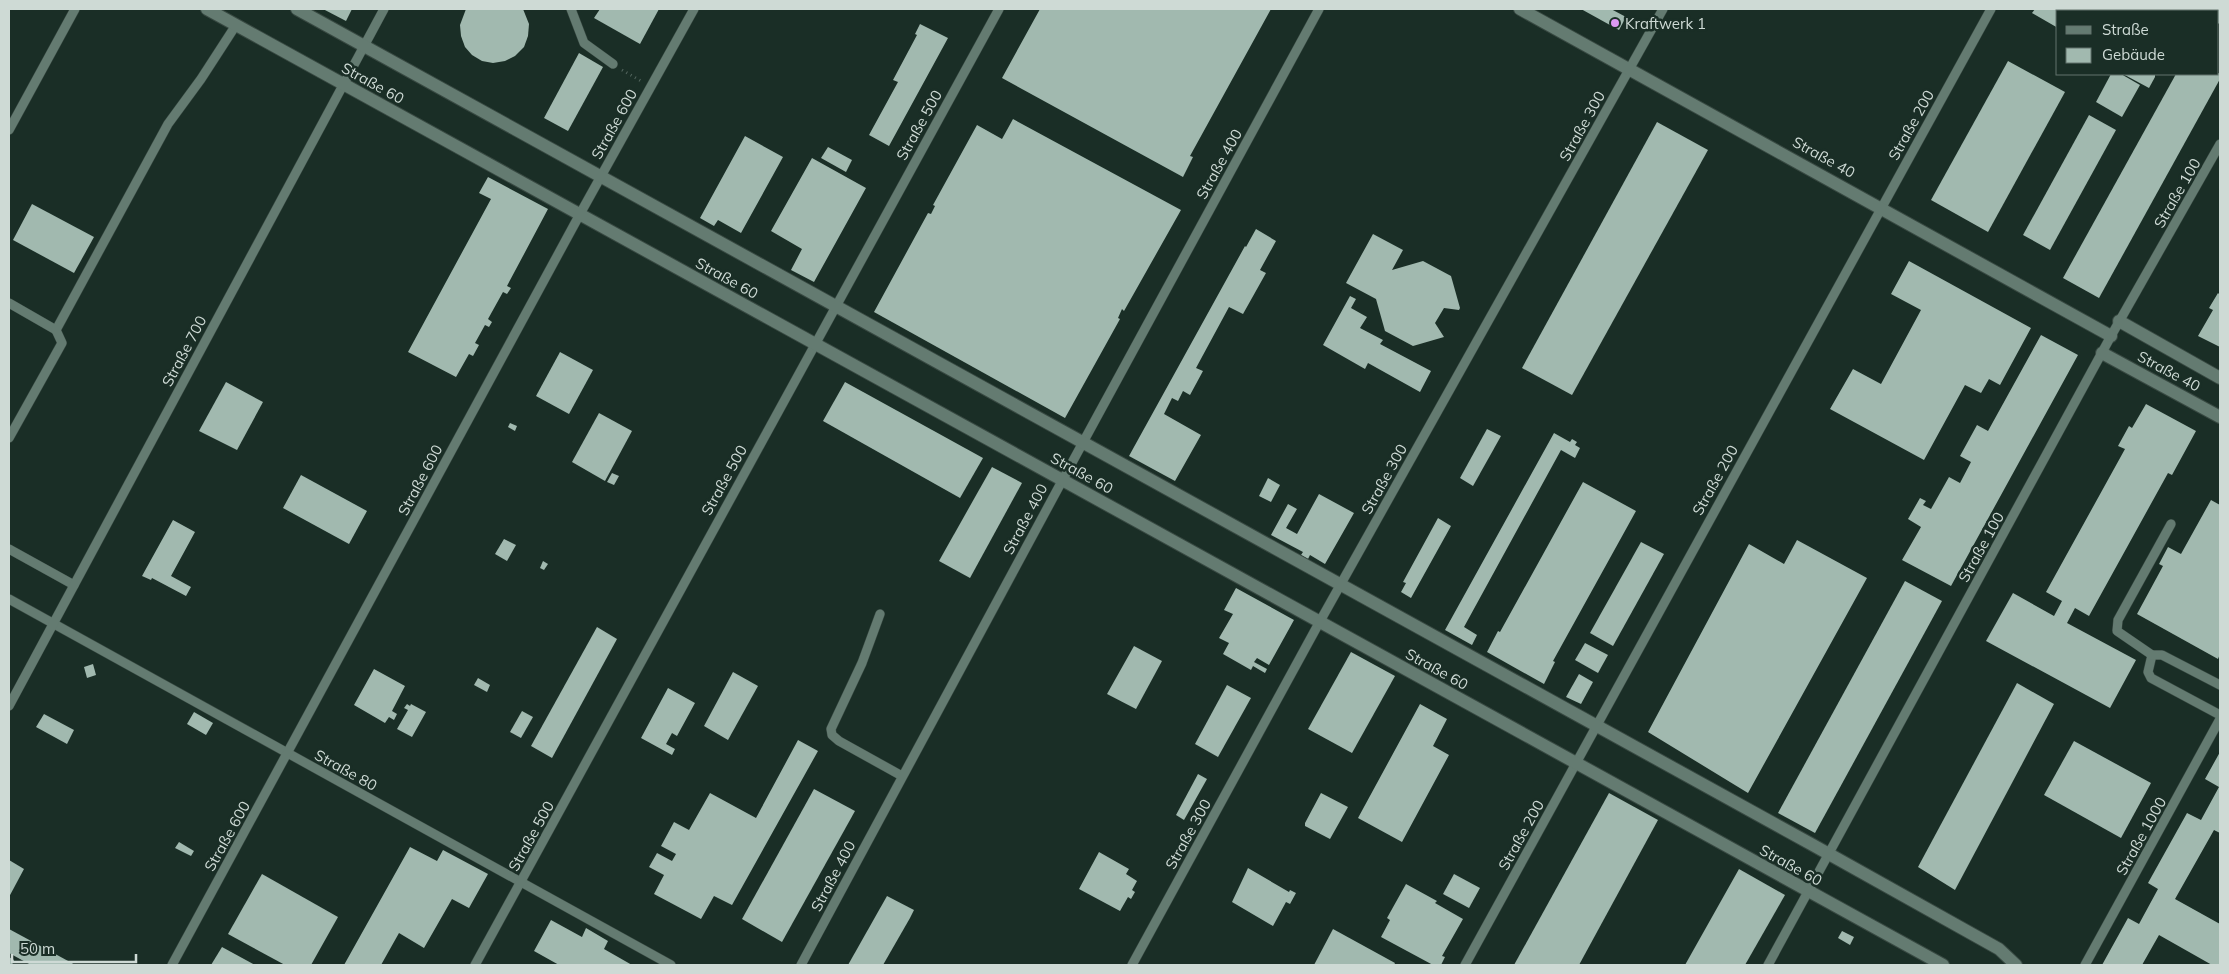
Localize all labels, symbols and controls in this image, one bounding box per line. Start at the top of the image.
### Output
legend [2056,10,2219,75]
place label: Kraftwerk 1 [1625,14,1706,33]
marker: Kraftwerk 1 [1609,17,1621,29]
text: Straße [2102,20,2149,39]
text: Gebäude [2102,45,2165,64]
street label: Straße 60 [338,58,408,108]
street label: Straße 600 [587,85,641,163]
street label: Straße 500 [892,86,946,164]
street label: Straße 200 [1884,86,1938,164]
street label: Straße 300 [1555,87,1609,165]
street label: Straße 400 [1192,125,1246,203]
street label: Straße 40 [1789,132,1859,182]
street label: Straße 100 [2149,155,2205,231]
street label: Straße 60 [692,253,762,303]
street label: Straße 700 [157,312,211,390]
street label: Straße 40 [2134,347,2204,395]
street label: Straße 300 [1357,440,1411,518]
street label: Straße 600 [393,441,447,519]
street label: Straße 500 [697,441,751,519]
street label: Straße 200 [1688,441,1742,519]
street label: Straße 60 [1047,448,1117,498]
street label: Straße 400 [998,480,1052,558]
street label: Straße 100 [1954,508,2008,586]
street label: Straße 60 [1402,644,1472,694]
street label: Straße 80 [311,745,381,795]
street label: Straße 1000 [2112,794,2170,878]
street label: Straße 300 [1161,795,1215,873]
street label: Straße 200 [1494,796,1548,874]
street label: Straße 600 [200,797,254,875]
street label: Straße 500 [504,797,558,875]
street label: Straße 400 [806,837,860,915]
street label: Straße 60 [1756,840,1826,890]
scale bar [12,932,136,964]
text: 50 m [20,939,55,958]

